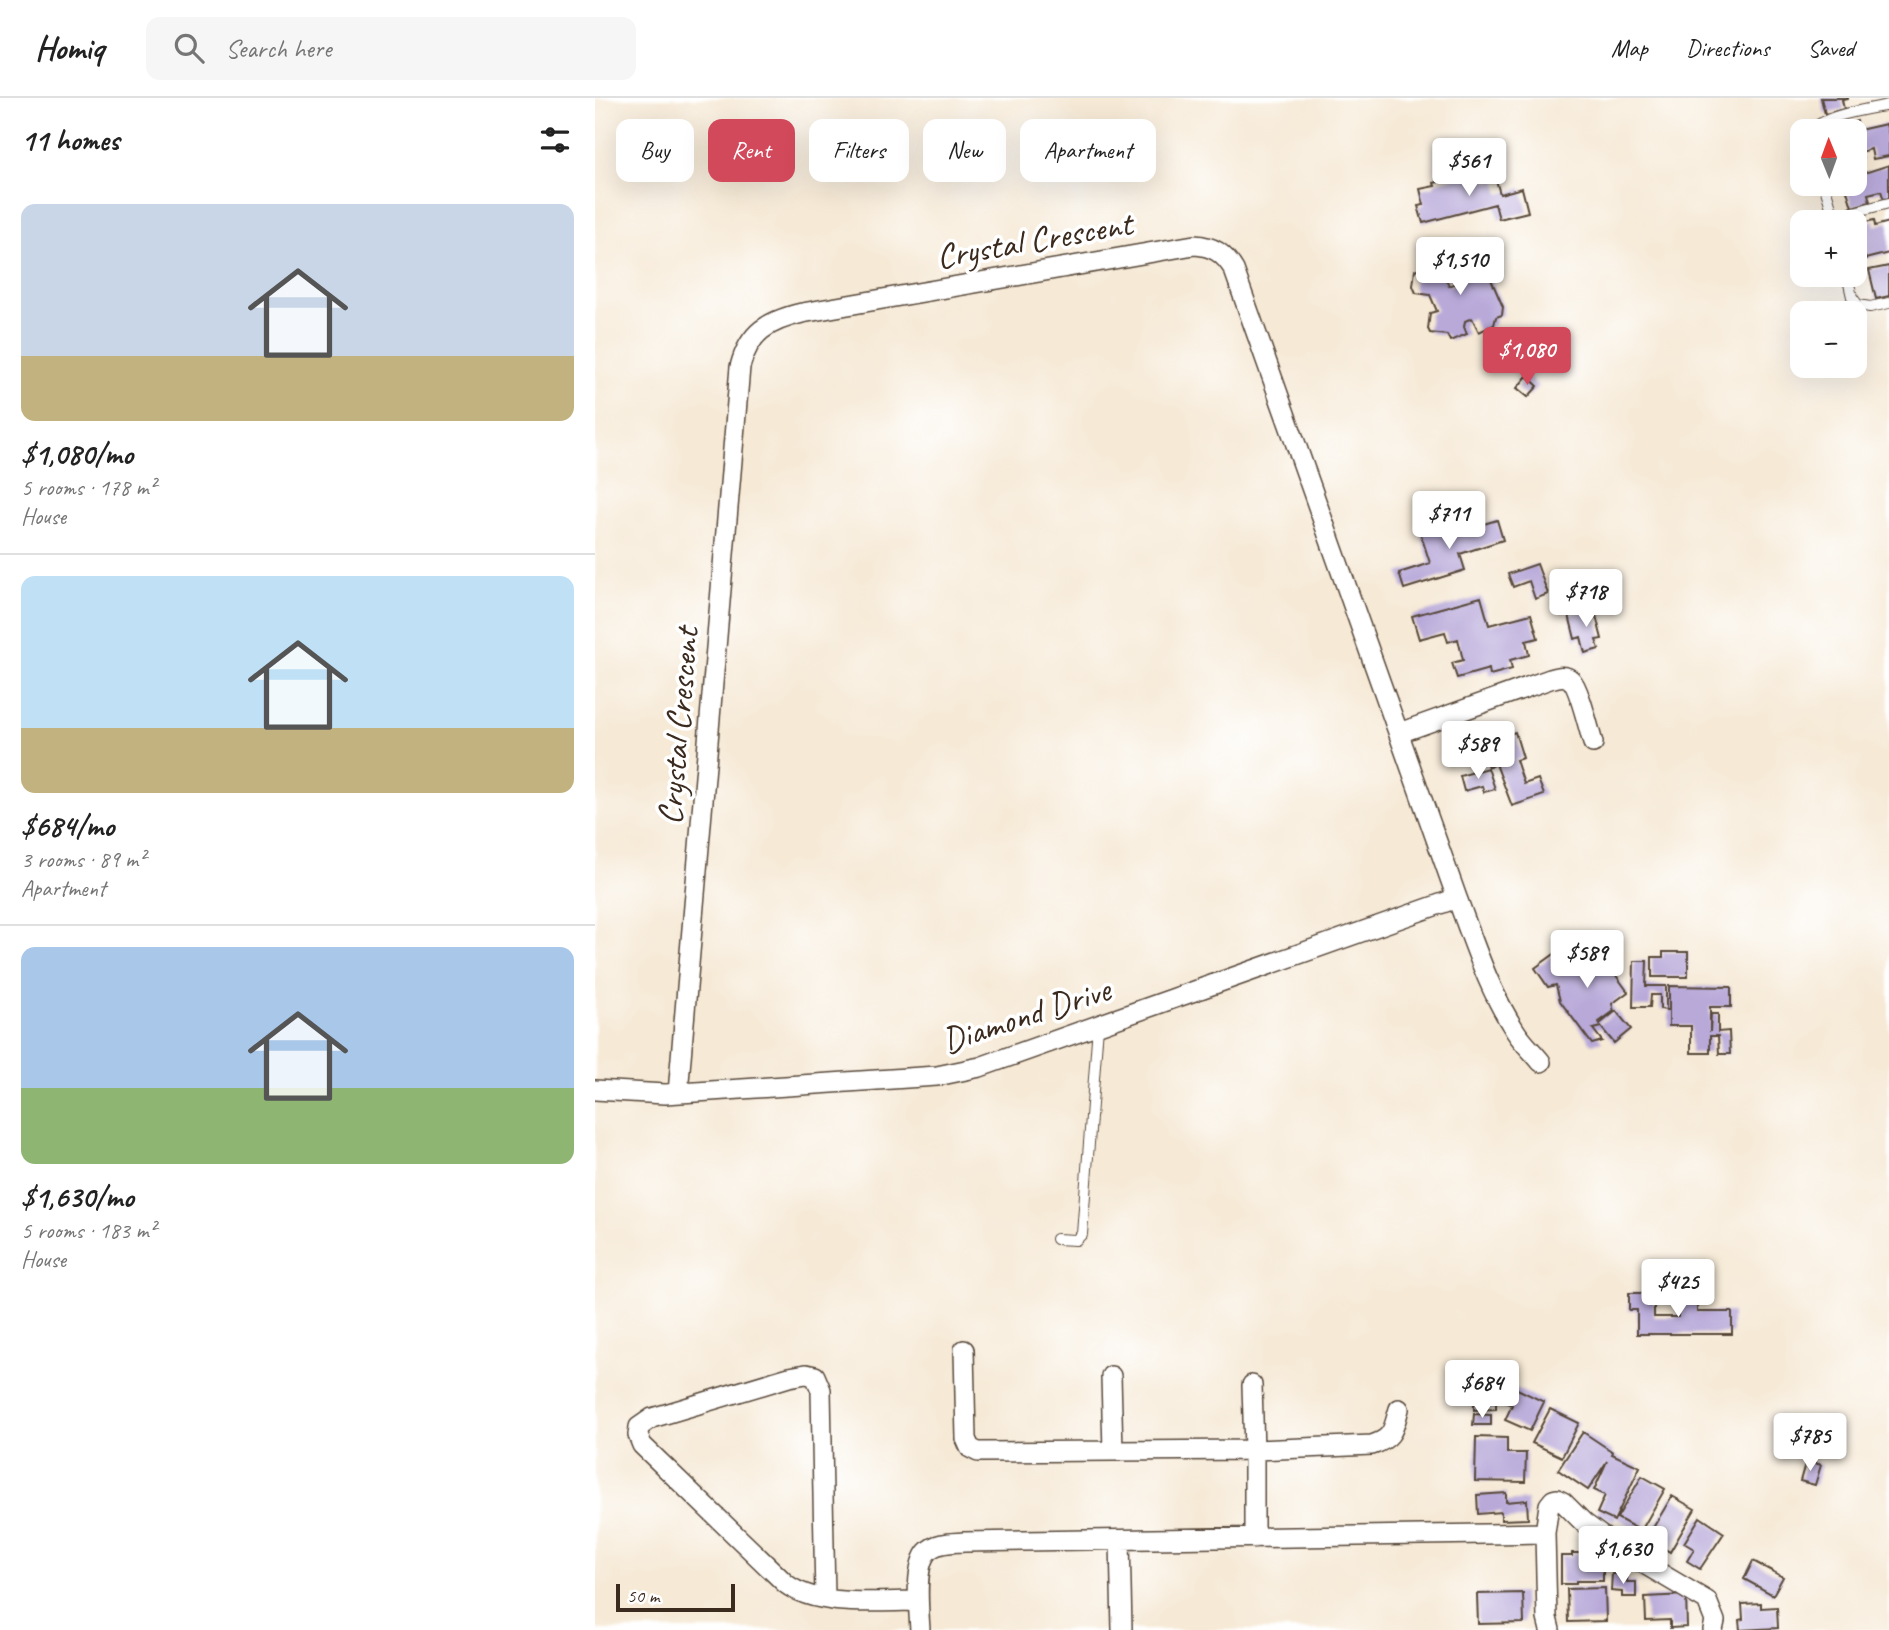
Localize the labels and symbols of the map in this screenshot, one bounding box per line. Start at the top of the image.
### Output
north arrow [1790,119,1867,196]
pin: $561 [1428,139,1510,198]
street label: Crystal Crescent [933,200,1139,279]
pin: $1,510 [1403,238,1517,297]
pin: $1,080 [1470,328,1584,387]
pin: $711 [1408,491,1490,551]
pin: $718 [1545,570,1627,629]
street label: Crystal Crescent [647,622,709,826]
pin: $589 [1437,722,1519,781]
pin: $589 [1546,930,1628,990]
street label: Diamond Drive [936,966,1118,1063]
pin: $425 [1637,1260,1719,1319]
pin: $684 [1441,1360,1523,1420]
pin: $785 [1769,1414,1851,1473]
pin: $1,630 [1566,1526,1680,1586]
scale bar [616,1581,735,1613]

